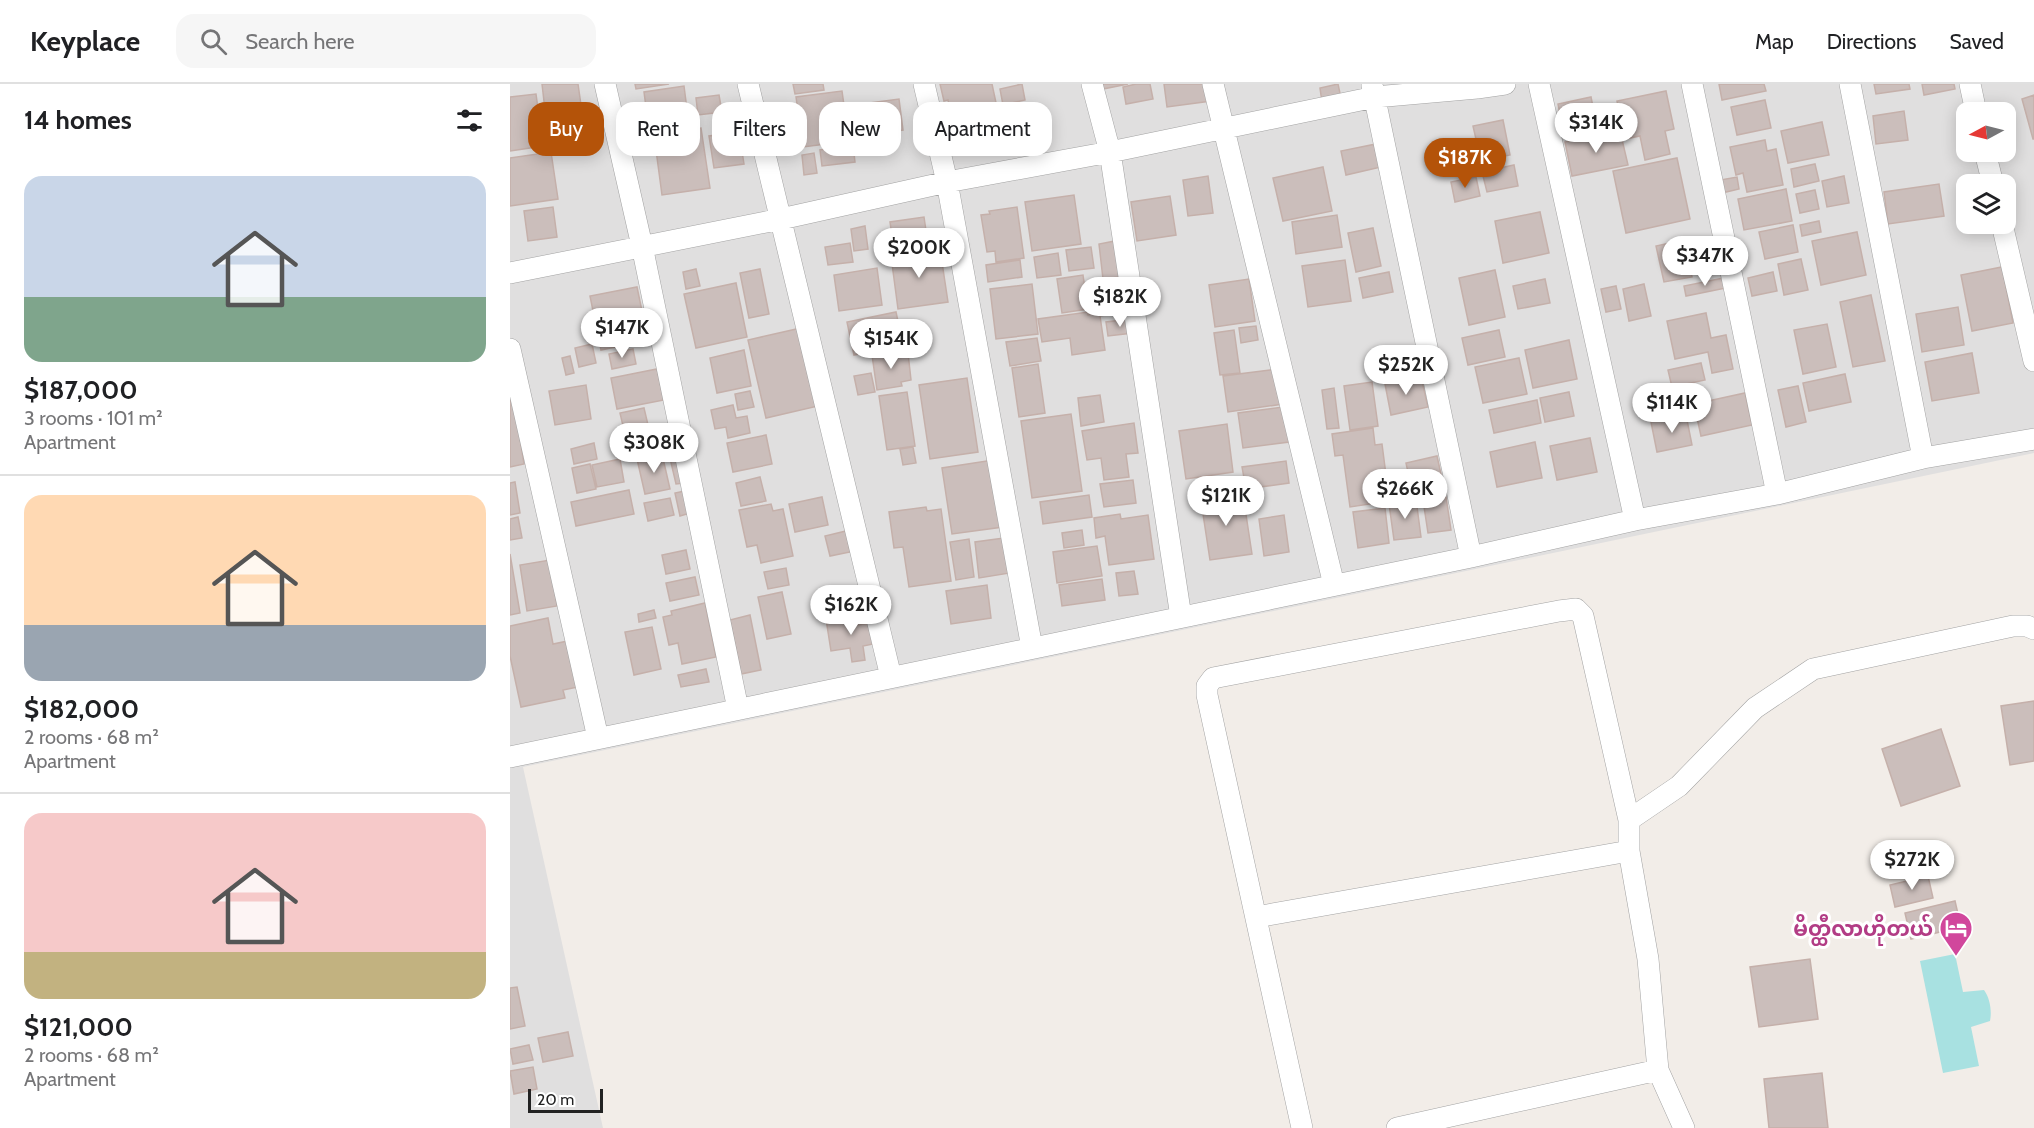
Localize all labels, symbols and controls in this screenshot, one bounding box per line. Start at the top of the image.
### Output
search box [176,14,596,68]
text: Keyplace [30,24,140,58]
icon: search [197,25,230,58]
text: Search here [245,28,355,55]
text: Map [1755,29,1794,54]
text: Directions [1827,29,1916,54]
text: Saved [1949,29,2004,54]
chip: Buy [528,102,604,156]
chip: Rent [616,102,700,156]
chip: Filters [712,102,807,156]
chip: New [819,102,901,156]
chip: Apartment [913,102,1052,156]
north arrow [1956,102,2016,162]
map controls [1956,102,2016,234]
pin: $314K [1554,103,1638,154]
text: 14 homes [24,104,132,136]
icon: filters [453,104,486,137]
text: $314K [1569,110,1623,134]
pin: $187K [1423,138,1507,189]
text: $187K [1438,145,1492,169]
button: layers [1956,174,2016,234]
icon: home [201,215,309,323]
pin: $200K [877,228,961,279]
text: $200K [888,235,950,259]
pin: $347K [1663,236,1747,287]
text: $347K [1676,243,1734,267]
pin: $182K [1078,277,1162,328]
text: $182K [1093,284,1147,308]
pin: $147K [580,308,664,359]
text: $147K [595,315,649,339]
pin: $154K [849,319,933,370]
text: $154K [864,326,918,350]
pin: $252K [1364,345,1448,396]
text: $252K [1378,352,1434,376]
text: $187,000 [24,374,138,406]
pin: $114K [1630,383,1714,434]
text: $114K [1646,390,1698,414]
text: 3 rooms · 101 m² [24,406,163,430]
pin: $308K [612,423,696,474]
text: Apartment [24,430,116,454]
text: $308K [623,430,685,454]
pin: $266K [1363,469,1447,520]
pin: $121K [1184,476,1268,527]
text: $266K [1376,476,1434,500]
text: $121K [1201,483,1251,507]
icon: home [201,534,309,642]
pin: $162K [809,585,893,636]
text: $162K [824,592,878,616]
text: $182,000 [24,693,139,725]
text: 2 rooms · 68 m² [24,725,159,749]
text: Apartment [24,749,116,773]
pin: $272K [1870,840,1954,891]
text: $272K [1884,847,1940,871]
icon: home [201,852,309,960]
hotel icon: မိတ္ထီလာဟိုတယ် [1938,910,1974,957]
place label: မိတ္ထီလာဟိုတယ် [1793,913,1933,946]
text: $121,000 [24,1011,133,1043]
text: 2 rooms · 68 m² [24,1043,159,1067]
text: Apartment [24,1067,116,1091]
scale bar [528,1086,603,1114]
text: 20 m [537,1090,574,1109]

